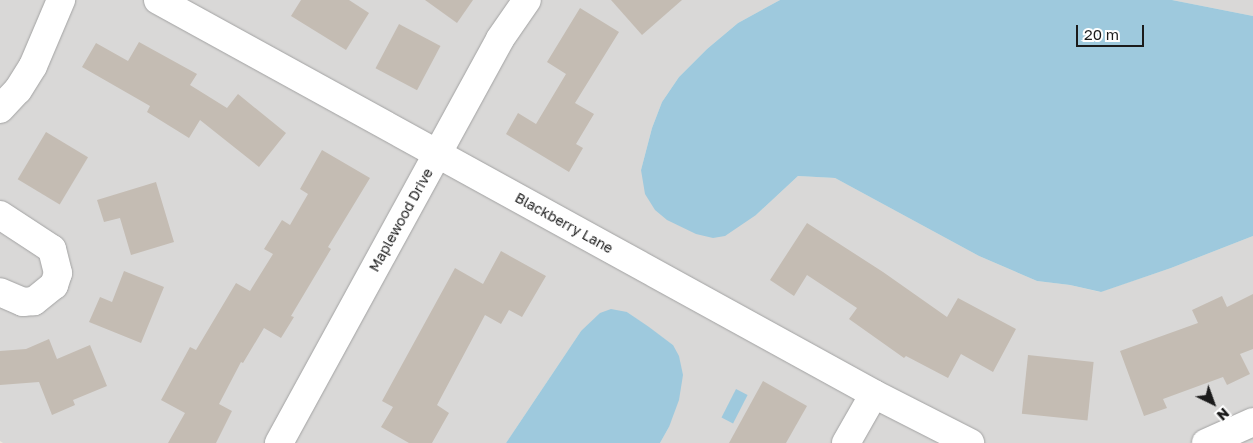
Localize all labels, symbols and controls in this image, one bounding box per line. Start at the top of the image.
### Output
scale bar [1078,15,1146,47]
text: 20 m [1084,25,1119,43]
street label: Maplewood Drive [366,165,436,275]
street label: Blackberry Lane [512,189,616,257]
north arrow [1188,378,1238,428]
text: N [1214,405,1233,424]

